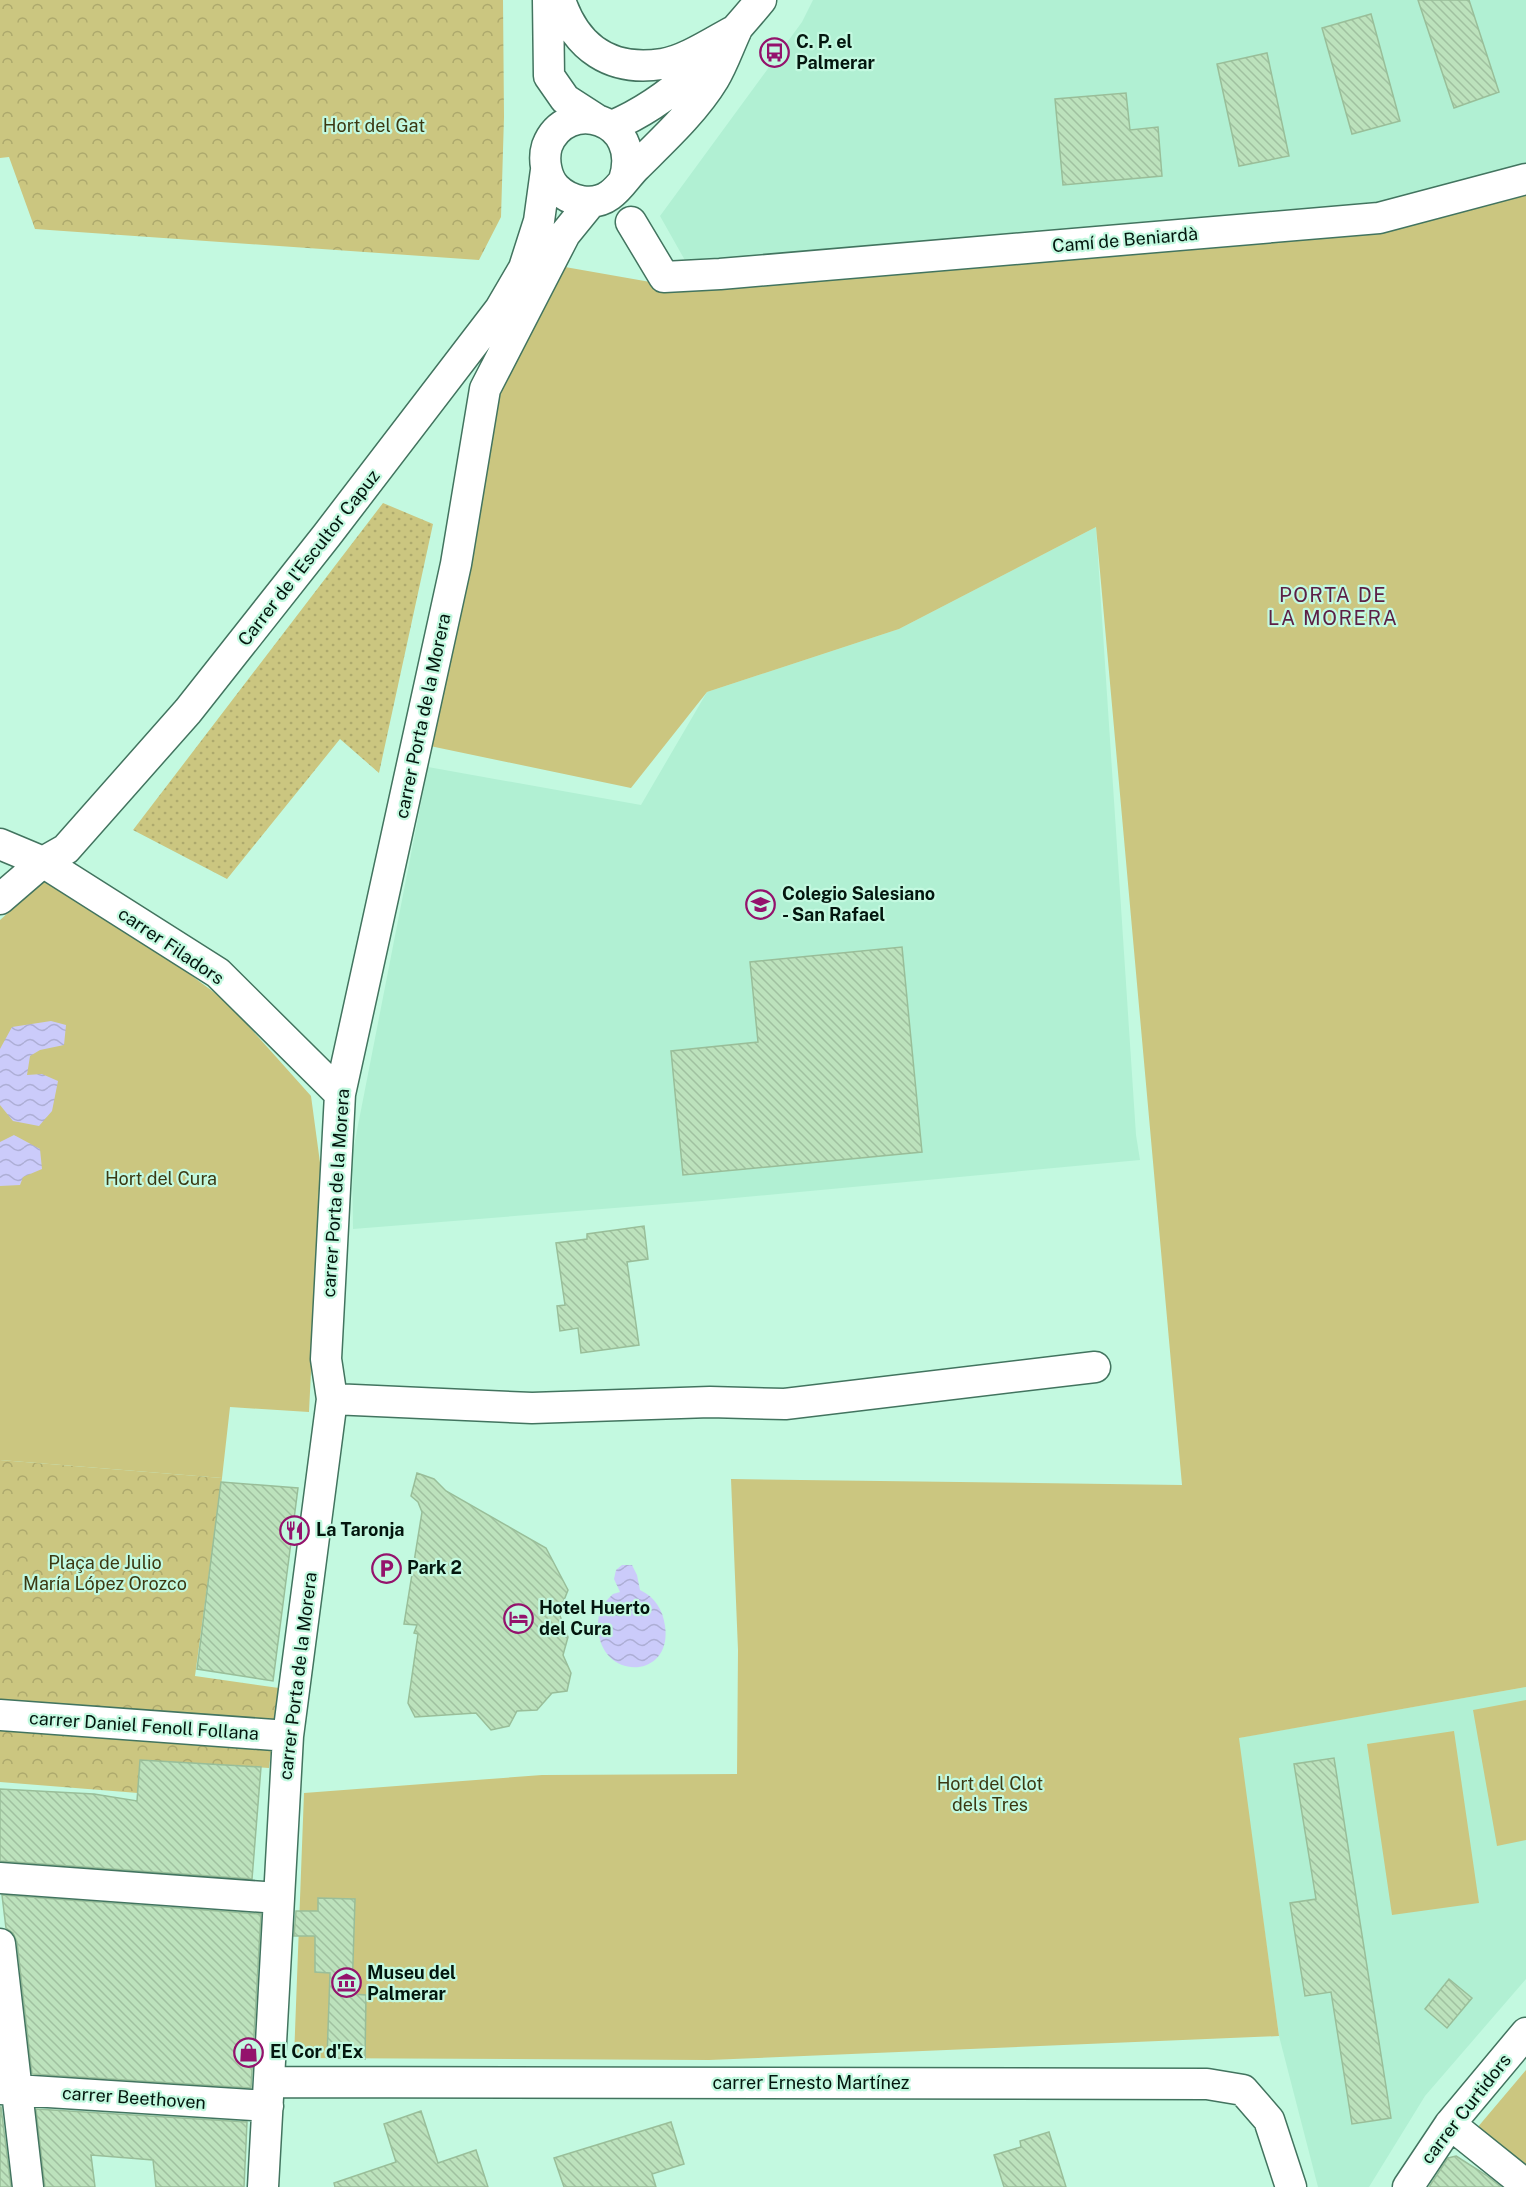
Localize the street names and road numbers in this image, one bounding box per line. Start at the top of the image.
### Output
street label: Camí de Beniardà [1051,223,1199,256]
street label: Carrer de l'Escultor Capuz [233,466,384,650]
street label: carrer Porta de la Morera [391,611,455,820]
street label: carrer Filadors [115,903,228,989]
street label: carrer Porta de la Morera [318,1088,353,1298]
street label: carrer Porta de la Morera [274,1571,321,1781]
street label: carrer Daniel Fenoll Follana [29,1707,260,1744]
street label: carrer Curtidors [1416,2050,1515,2168]
street label: carrer Ernesto Martínez [713,2072,909,2093]
street label: carrer Beethoven [61,2082,207,2113]

